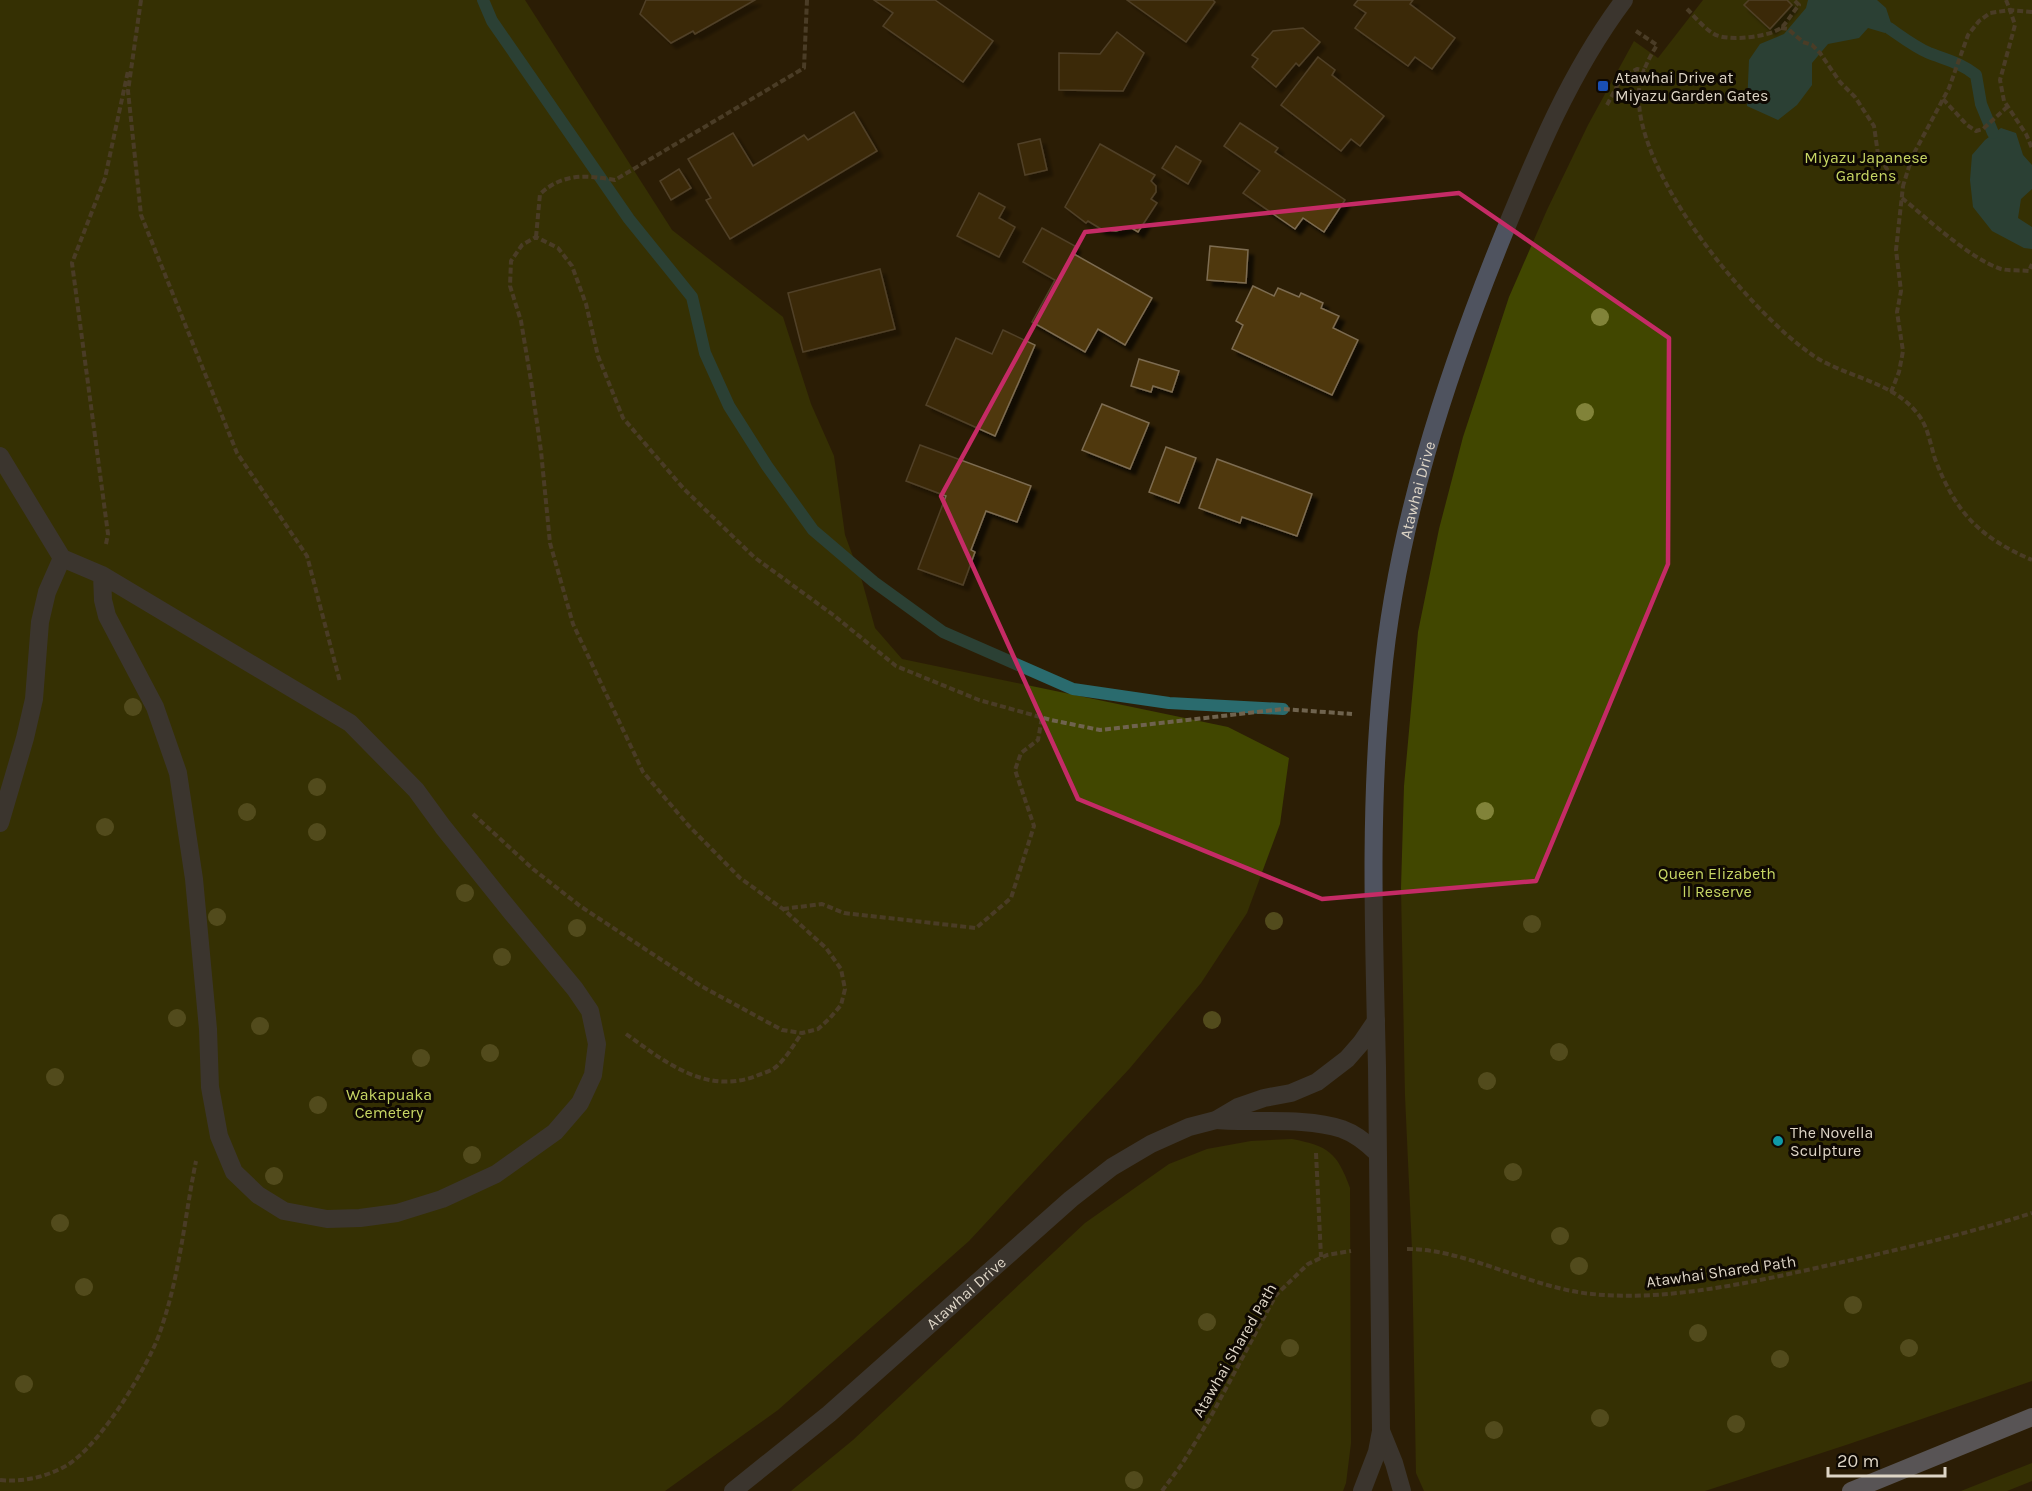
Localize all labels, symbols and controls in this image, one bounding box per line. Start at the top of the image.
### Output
place label: Atawhai Drive at Miyazu Garden Gates [1615,68,1768,105]
marker: Atawhai Drive at Miyazu Garden Gates [1596,79,1610,93]
park label: Miyazu Japanese Gardens [1804,148,1928,185]
street label: Atawhai Drive [1396,439,1439,541]
park label: Queen Elizabeth ll Reserve [1658,864,1776,901]
park label: Wakapuaka Cemetery [346,1085,432,1122]
place label: The Novella Sculpture [1790,1123,1873,1160]
marker: The Novella Sculpture [1771,1134,1785,1148]
street label: Atawhai Shared Path [1645,1252,1797,1291]
street label: Atawhai Drive [922,1253,1010,1333]
street label: Atawhai Shared Path [1188,1280,1281,1421]
scale bar [1828,1440,1945,1478]
text: 20 m [1837,1450,1879,1472]

